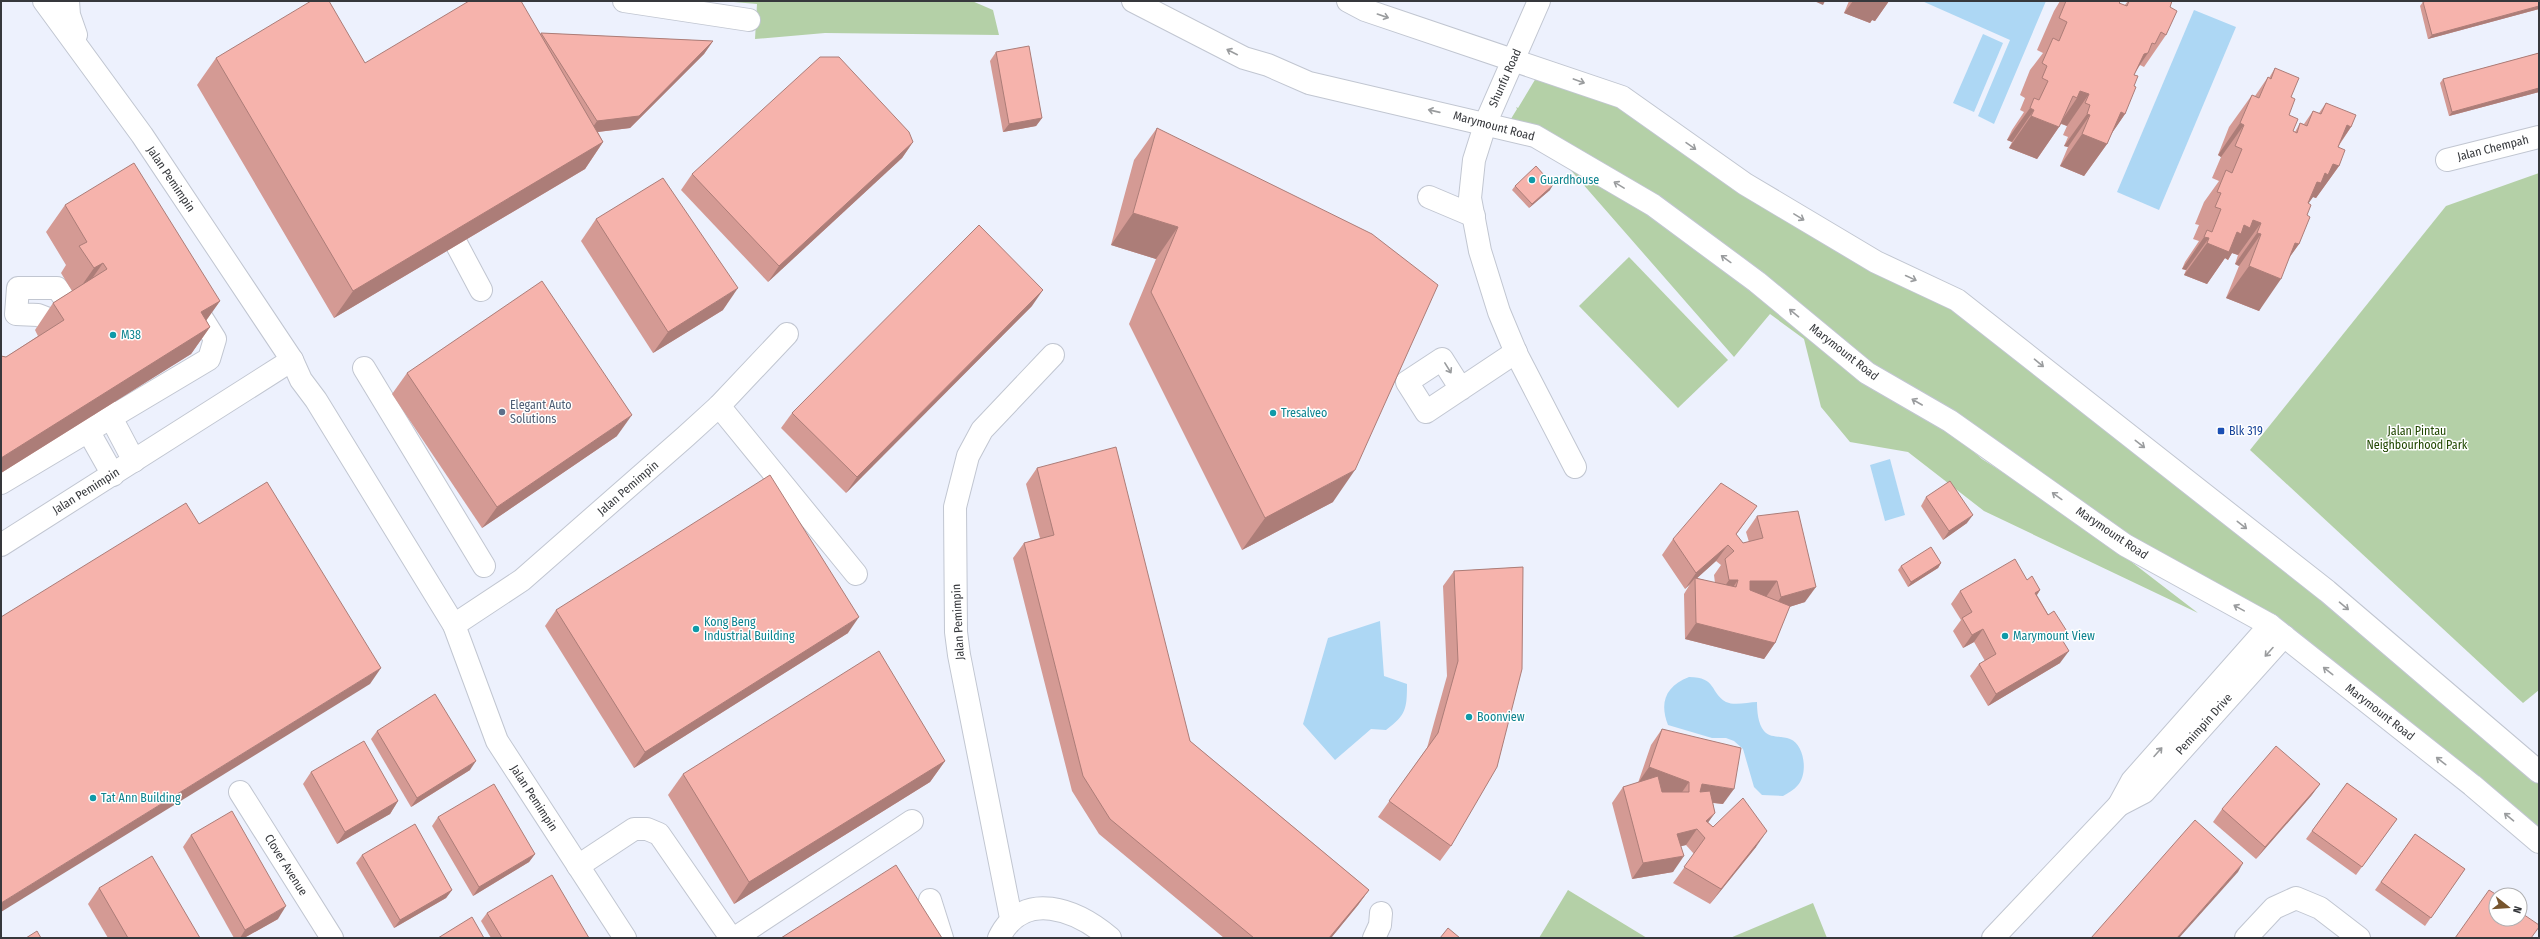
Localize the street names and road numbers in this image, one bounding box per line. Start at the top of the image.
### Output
street label: Shunfu Road [1486,47,1524,109]
street label: Marymount Road [1452,108,1536,144]
street label: Jalan Chempah [2456,132,2530,164]
street label: Jalan Pemimpin [144,143,198,215]
street label: Marymount Road [1807,321,1881,383]
street label: Jalan Pemimpin [595,458,661,518]
street label: Jalan Pemimpin [50,465,122,517]
street label: Marymount Road [2073,504,2151,562]
street label: Jalan Pemimpin [949,584,967,660]
street label: Marymount Road [2343,681,2417,743]
street label: Pemimpin Drive [2173,691,2235,757]
street label: Jalan Pemimpin [507,762,561,834]
street label: Clover Avenue [262,832,310,898]

